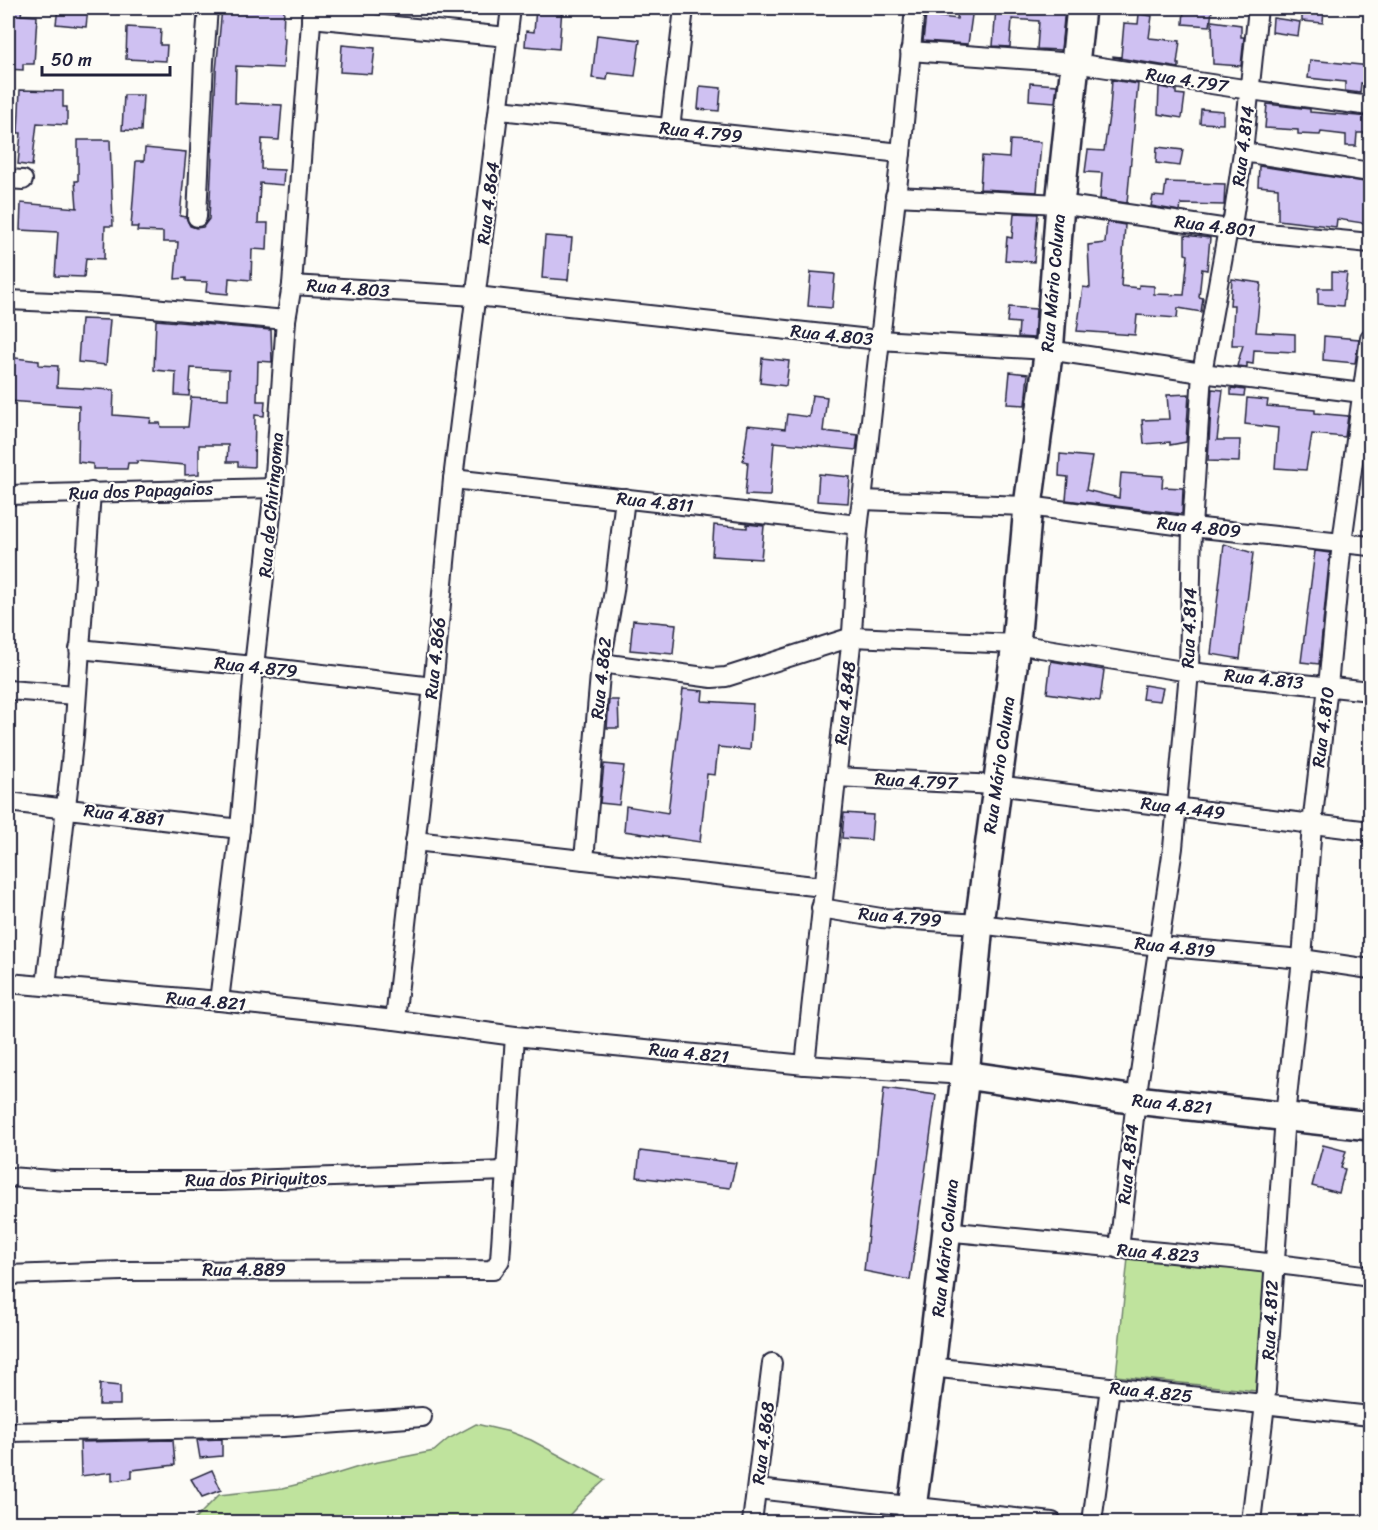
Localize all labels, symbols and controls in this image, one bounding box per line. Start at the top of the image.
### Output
scale bar [42,39,170,77]
text: 50 m [51,44,92,76]
street label: Rua 4.797 [1144,58,1232,103]
street label: Rua 4.814 [1222,104,1264,188]
street label: Rua 4.799 [658,112,744,152]
street label: Rua 4.864 [467,160,509,246]
street label: Rua 4.801 [1173,205,1257,247]
street label: Rua Mário Coluna [1031,213,1075,353]
street label: Rua 4.803 [305,269,391,307]
street label: Rua 4.803 [789,315,875,355]
street label: Rua de Chiringoma [249,431,293,579]
street label: Rua dos Papagaios [68,472,215,510]
street label: Rua 4.811 [615,482,695,522]
street label: Rua 4.809 [1155,507,1243,547]
street label: Rua 4.814 [1172,587,1206,669]
street label: Rua 4.866 [415,615,455,701]
street label: Rua 4.862 [581,635,621,721]
street label: Rua 4.879 [213,647,299,687]
street label: Rua 4.848 [825,659,865,746]
street label: Rua 4.813 [1223,659,1305,699]
street label: Rua 4.810 [1302,685,1344,769]
street label: Rua Mário Coluna [974,694,1024,836]
street label: Rua 4.797 [874,763,960,799]
street label: Rua 4.449 [1139,787,1227,829]
street label: Rua 4.881 [82,794,166,836]
street label: Rua 4.799 [857,897,943,937]
street label: Rua 4.819 [1133,927,1217,967]
street label: Rua 4.821 [165,982,247,1020]
street label: Rua 4.821 [648,1033,731,1073]
street label: Rua 4.821 [1131,1084,1214,1124]
street label: Rua 4.814 [1108,1122,1148,1206]
street label: Rua dos Piriquitos [185,1162,328,1196]
street label: Rua Mário Coluna [922,1178,968,1318]
street label: Rua 4.823 [1116,1233,1200,1273]
street label: Rua 4.889 [202,1254,286,1286]
street label: Rua 4.812 [1252,1279,1288,1361]
street label: Rua 4.825 [1108,1372,1194,1412]
street label: Rua 4.868 [742,1400,784,1486]

